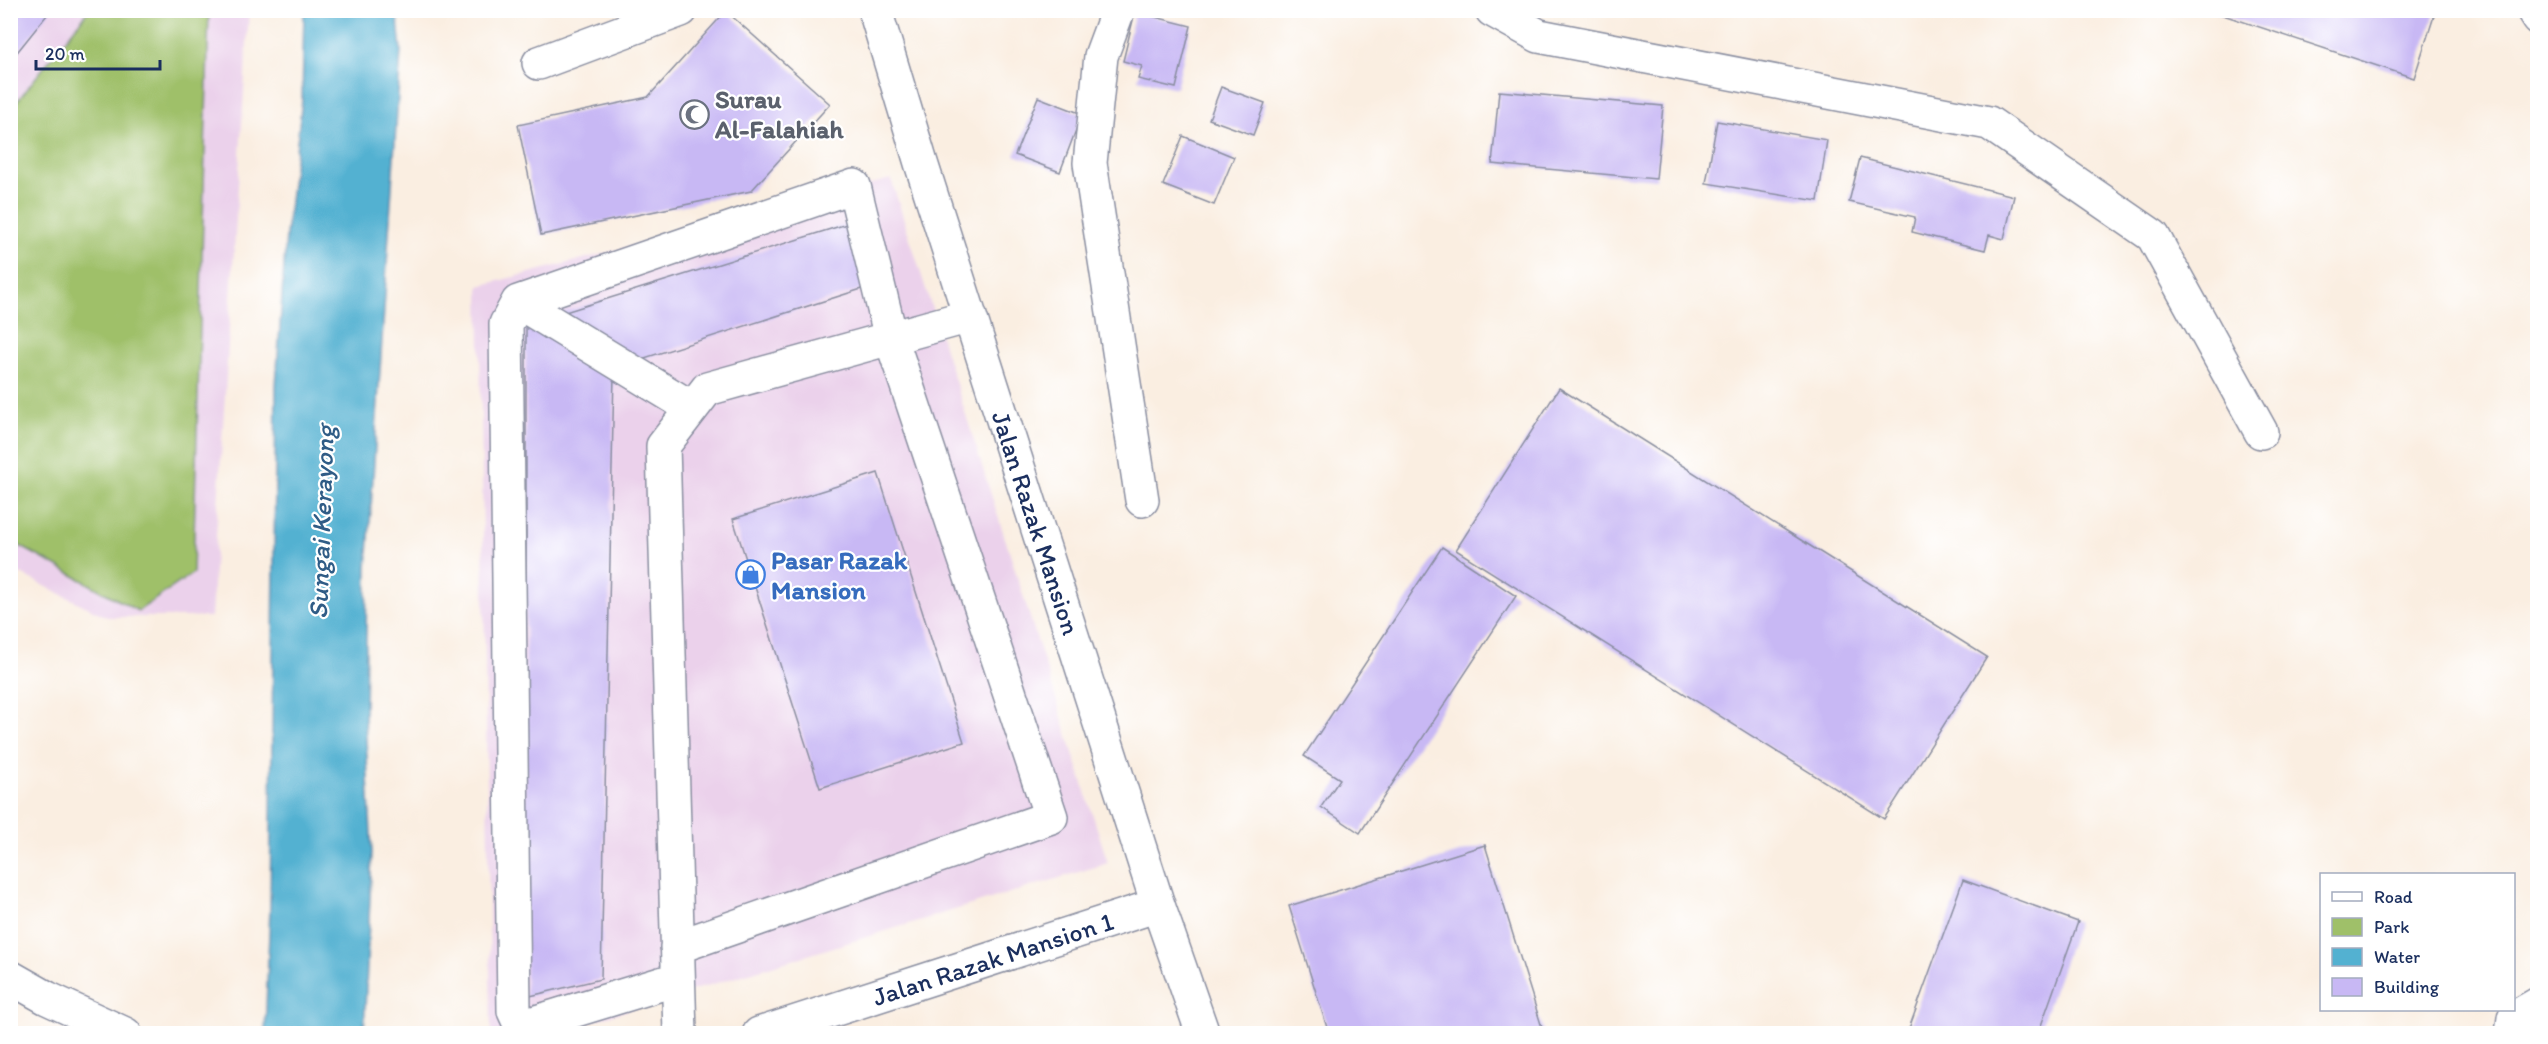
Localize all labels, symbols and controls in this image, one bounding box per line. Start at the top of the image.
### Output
scale bar [36,33,160,71]
text: 20 m [45,43,85,65]
place label: Surau Al-Falahiah [714,83,845,145]
mosque icon: Surau Al-Falahiah [678,98,710,130]
street label: Jalan Razak Mansion [985,407,1087,639]
water label: Sungai Kerayong [301,421,341,619]
place label: Pasar Razak Mansion [771,544,908,606]
shop icon: Pasar Razak Mansion [734,559,766,591]
legend [2320,873,2515,1011]
text: Road [2374,886,2413,908]
street label: Jalan Razak Mansion 1 [869,905,1117,1013]
text: Park [2374,916,2409,938]
text: Water [2374,946,2420,968]
text: Building [2374,976,2440,998]

